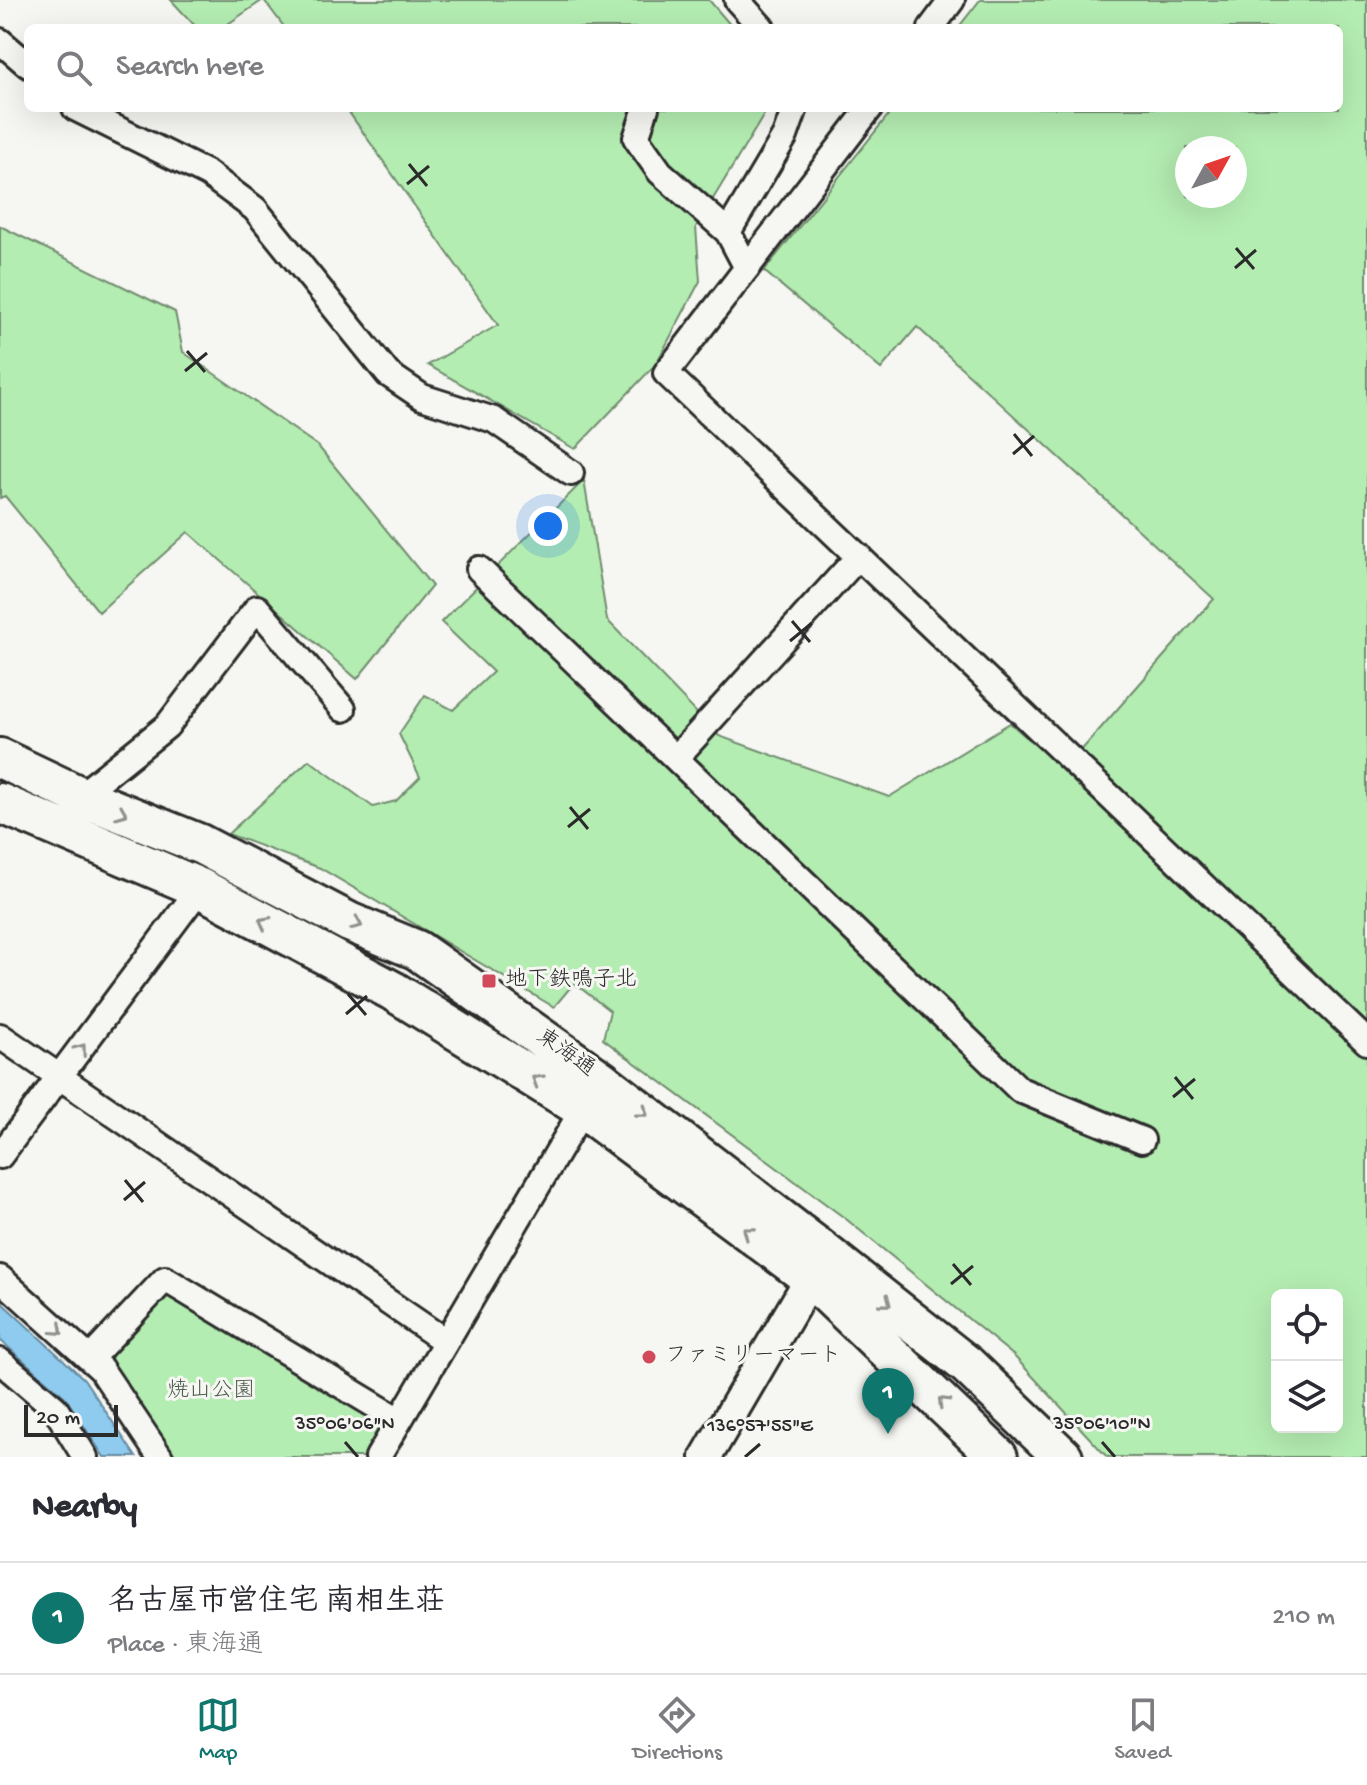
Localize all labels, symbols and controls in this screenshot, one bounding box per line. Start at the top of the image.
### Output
search box [24,24,1343,112]
icon: search [52,46,96,90]
text: Search here [116,51,264,86]
north arrow [1175,136,1247,208]
your location [528,506,568,546]
one-way arrow [114,803,128,820]
one-way arrow [348,915,363,931]
one-way arrow [258,916,272,931]
place label: 地下鉄鳴子北 [505,967,637,994]
marker: 地下鉄鳴子北 [480,972,498,990]
street label: 東海通 [531,1024,600,1084]
one-way arrow [71,1043,86,1057]
one-way arrow [531,1074,546,1090]
one-way arrow [634,1103,649,1117]
one-way arrow [742,1227,757,1241]
map controls [1271,1289,1343,1433]
button: locate [1271,1289,1343,1361]
one-way arrow [877,1292,892,1306]
one-way arrow [49,1321,63,1336]
place label: ファミリーマート [665,1344,841,1370]
marker: ファミリーマート [640,1348,658,1366]
button: layers [1271,1361,1343,1433]
pin: 1 [862,1368,914,1434]
park label: 焼山公園 [167,1378,255,1405]
one-way arrow [938,1397,952,1411]
scale bar [24,1401,118,1437]
text: 20 m [36,1406,80,1432]
text: 35°06'06"N [294,1414,395,1437]
text: 35°06'10"N [1052,1414,1151,1437]
text: 136°57'55"E [706,1416,814,1439]
text: Nearby [32,1489,137,1529]
text: 名古屋市営住宅 南相生荘 [108,1586,445,1621]
text: 1 [53,1603,63,1634]
text: 210 m [1272,1603,1335,1634]
text: Place · 東海通 [108,1631,263,1662]
tab: Map [196,1693,240,1767]
tab: Directions [633,1693,722,1767]
tab: Saved [1114,1693,1171,1767]

